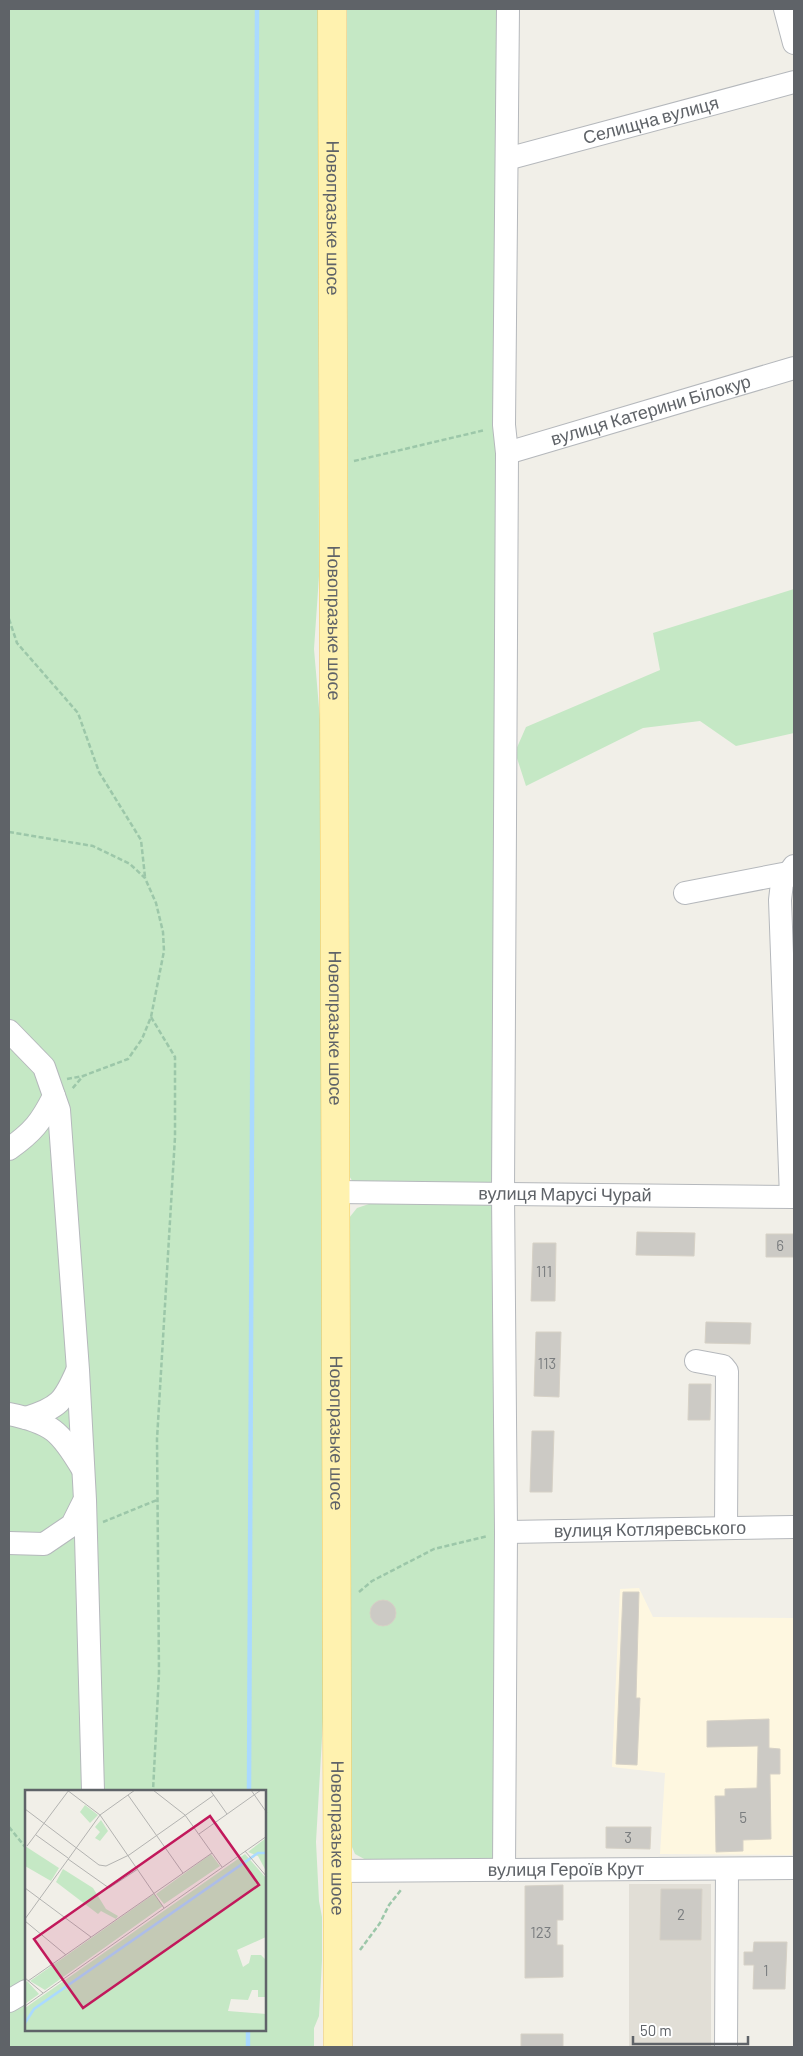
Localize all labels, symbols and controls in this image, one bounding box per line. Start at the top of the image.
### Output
street label: Селищна вулиця [580,91,721,148]
street label: Новопразьке шосе [322,141,345,295]
street label: вулиця Катерини Білокур [548,369,753,449]
street label: Новопразьке шосе [324,546,346,700]
street label: Новопразьке шосе [325,951,347,1105]
street label: вулиця Марусі Чурай [478,1182,652,1205]
house number: 6 [776,1236,784,1254]
house number: 111 [536,1262,552,1280]
house number: 113 [538,1354,556,1372]
street label: Новопразьке шосе [326,1356,348,1510]
street label: вулиця Котляревського [554,1516,746,1541]
street label: Новопразьке шосе [327,1761,350,1915]
inset map [25,1790,266,2031]
house number: 5 [739,1808,747,1826]
house number: 3 [624,1828,632,1846]
street label: вулиця Героїв Крут [488,1857,644,1880]
house number: 2 [677,1905,685,1923]
house number: 123 [531,1923,551,1941]
house number: 1 [763,1961,769,1979]
scale bar [633,2014,748,2046]
text: 50 m [640,2021,672,2039]

